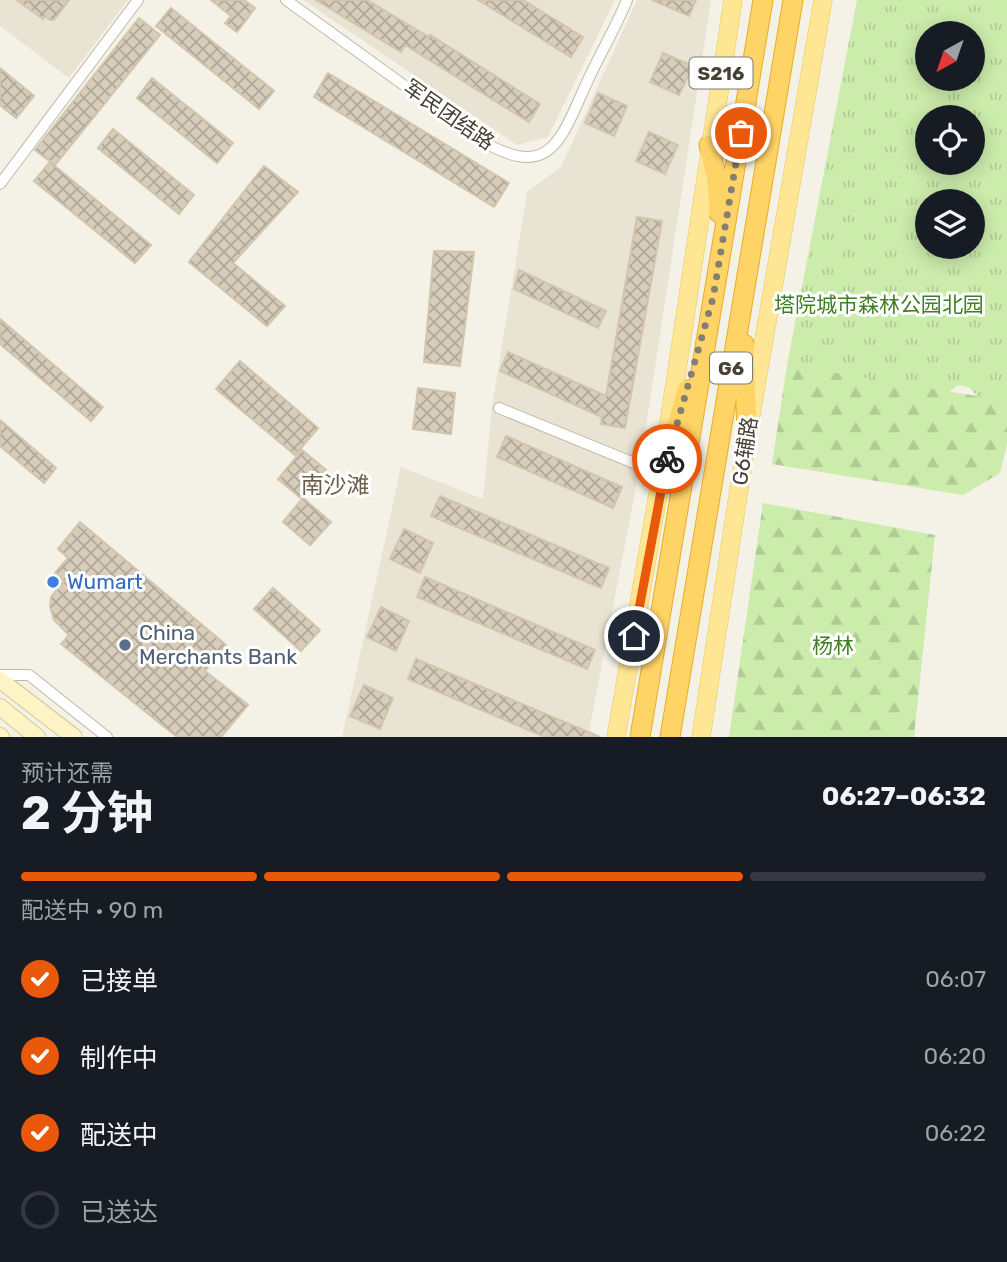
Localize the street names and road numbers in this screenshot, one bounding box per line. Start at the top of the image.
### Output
road number: S216 [690,58,752,88]
street label: 军民团结路 [399,74,499,155]
road number: G6 [710,352,752,384]
street label: G6辅路 [727,415,762,487]

